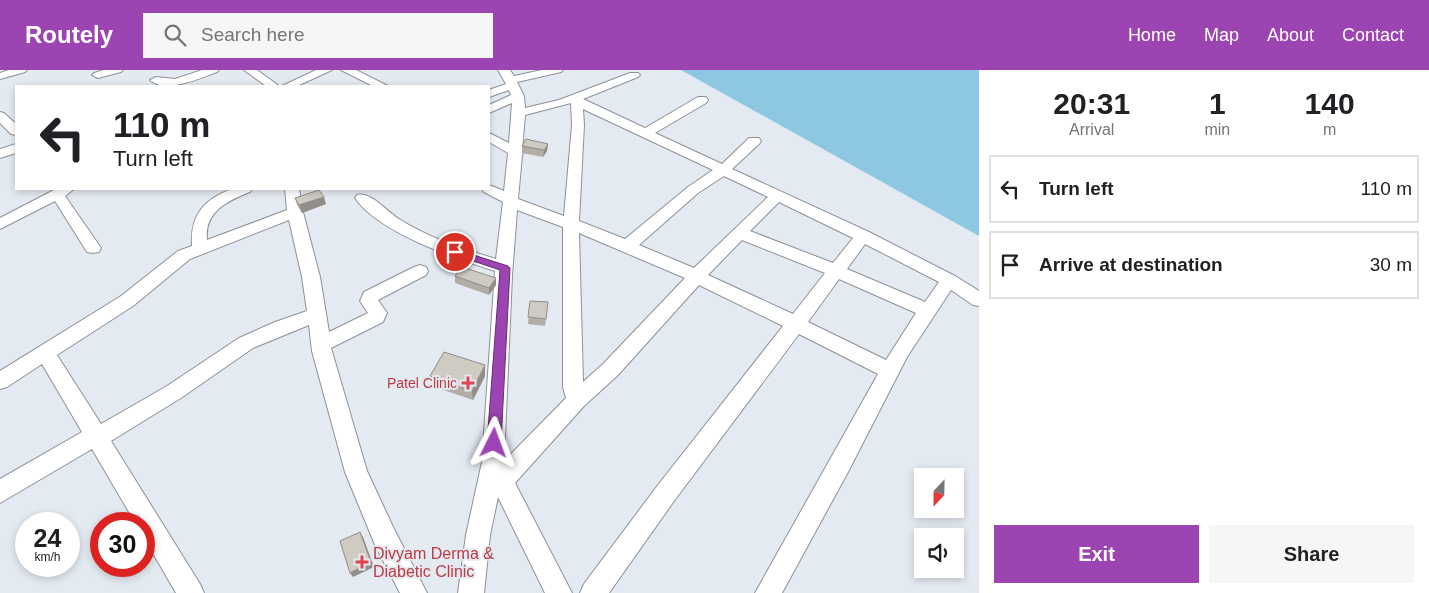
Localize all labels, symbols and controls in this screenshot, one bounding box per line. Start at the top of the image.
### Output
search box [143,13,493,58]
text: Routely [25,21,113,48]
icon: search [161,21,189,49]
text: Search here [201,24,305,45]
text: Home [1128,25,1176,45]
text: Map [1204,25,1239,45]
text: About [1267,25,1314,45]
text: Contact [1342,25,1404,45]
text: 20:31 [1053,87,1130,120]
text: 1 [1209,87,1226,120]
text: 140 [1305,87,1355,120]
icon: left [30,105,95,170]
text: 110 m [113,105,210,144]
text: Arrival [1069,121,1114,138]
text: min [1204,121,1230,138]
text: m [1323,121,1336,138]
text: Turn left [113,146,193,171]
icon: left [996,175,1024,203]
text: Turn left [1039,178,1114,199]
text: 110 m [1361,178,1412,199]
pin [434,231,476,273]
icon: arrive [441,238,469,266]
icon: arrive [996,251,1024,279]
text: Arrive at destination [1039,254,1223,275]
text: 30 m [1370,254,1412,275]
place label: Patel Clinic [387,375,457,391]
marker: Patel Clinic [461,376,475,390]
position arrow [467,416,519,468]
north arrow [914,468,964,518]
map controls [914,468,964,578]
speed limit sign: 30 [90,512,155,577]
text: 24 [34,524,61,552]
button: Exit [994,525,1199,583]
button: Share [1209,525,1414,583]
button: sound [914,528,964,578]
place label: Divyam Derma & Diabetic Clinic [373,545,494,580]
text: km/h [34,550,61,564]
marker: Divyam Derma & Diabetic Clinic [355,555,369,569]

